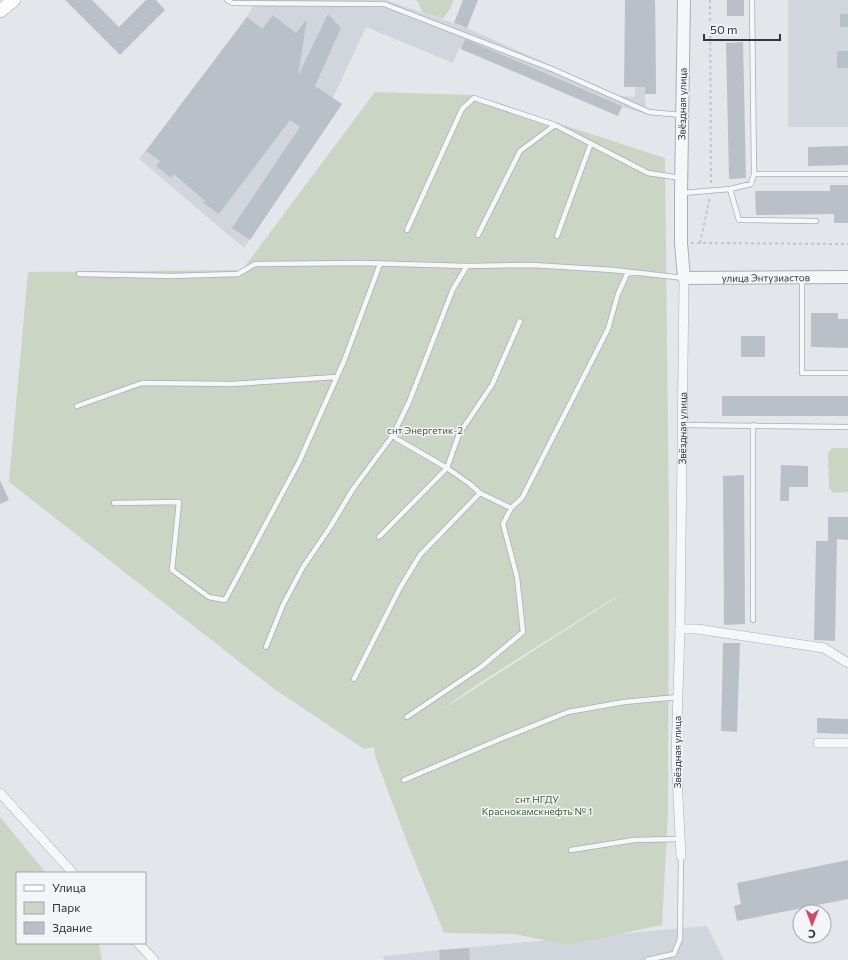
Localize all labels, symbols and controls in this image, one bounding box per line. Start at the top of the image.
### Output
scale bar [704,16,780,42]
text: 50 m [710,22,738,36]
street label: Звёздная улица [675,68,689,140]
street label: улица Энтузиастов [722,271,810,284]
street label: Звёздная улица [676,392,689,465]
park label: снт Энергетик-2 [387,424,463,436]
street label: Звёздная улица [671,716,683,788]
park label: снт НГДУ Краснокамскнефть № 1 [482,793,592,817]
legend [16,872,146,944]
text: Улица [52,880,86,894]
text: Парк [52,900,81,914]
north arrow [792,904,832,944]
text: Здание [52,920,92,934]
text: С [807,928,816,941]

